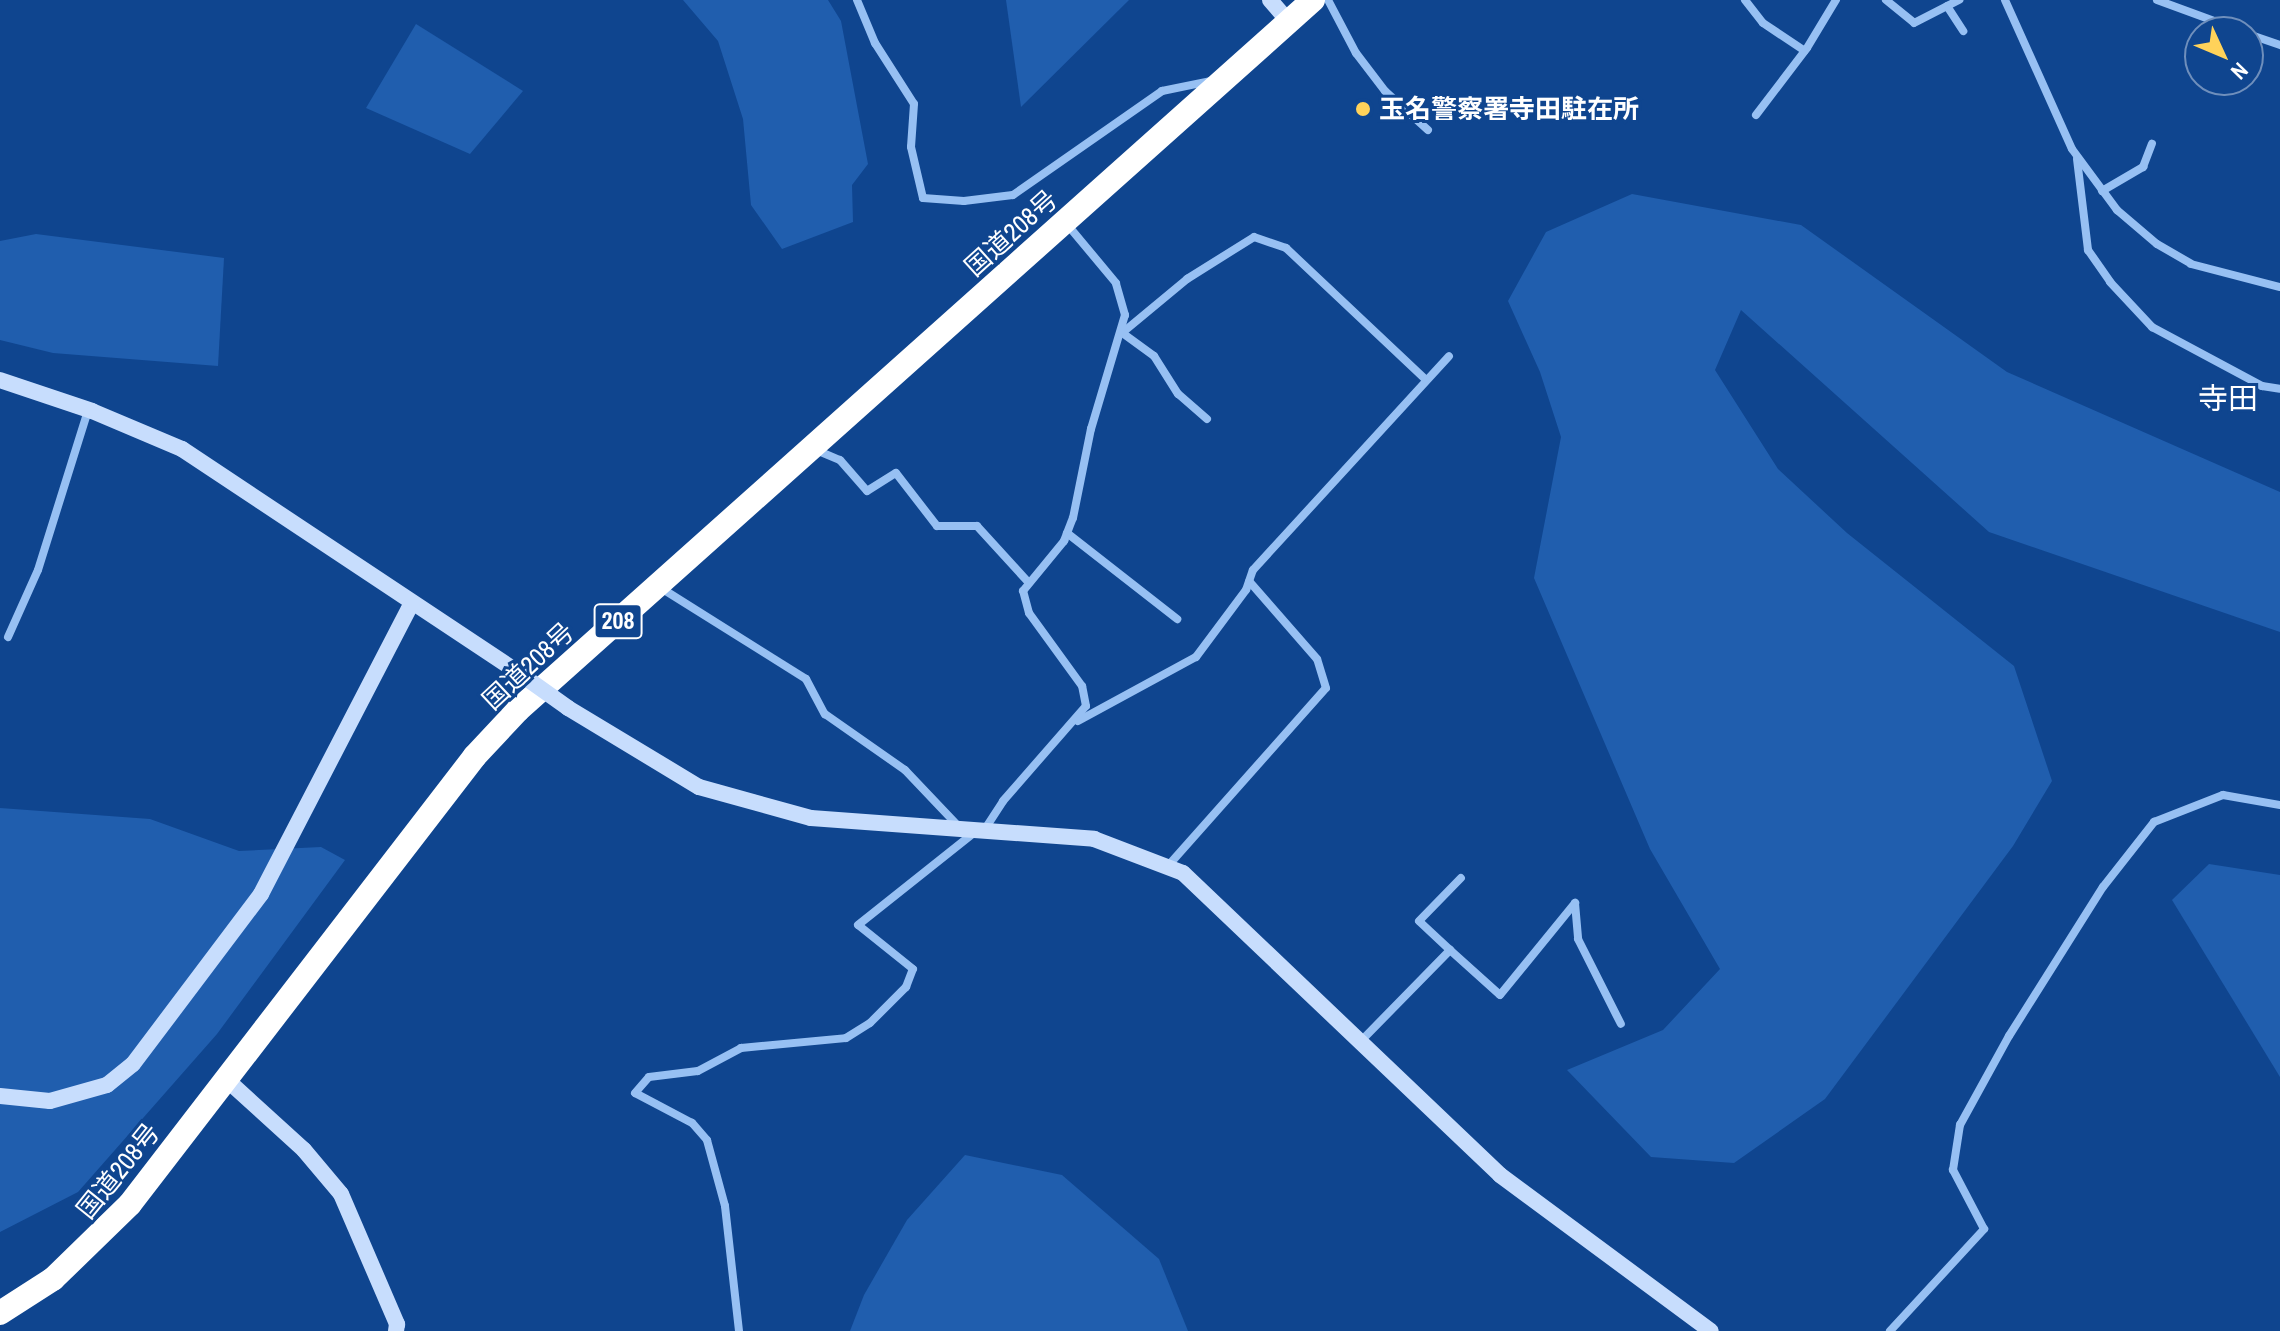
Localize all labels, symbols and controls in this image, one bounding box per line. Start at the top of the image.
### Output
north arrow [2184,16,2264,96]
text: N [2225,56,2255,86]
place label: 玉名警察署寺田駐在所 [1379,93,1639,125]
marker: 玉名警察署寺田駐在所 [1354,100,1372,118]
street label: 国道208号 [958,183,1064,283]
district label: 寺田 [2198,380,2258,416]
road number: 208 [592,601,644,641]
street label: 国道208号 [476,616,580,716]
street label: 国道208号 [70,1117,166,1225]

